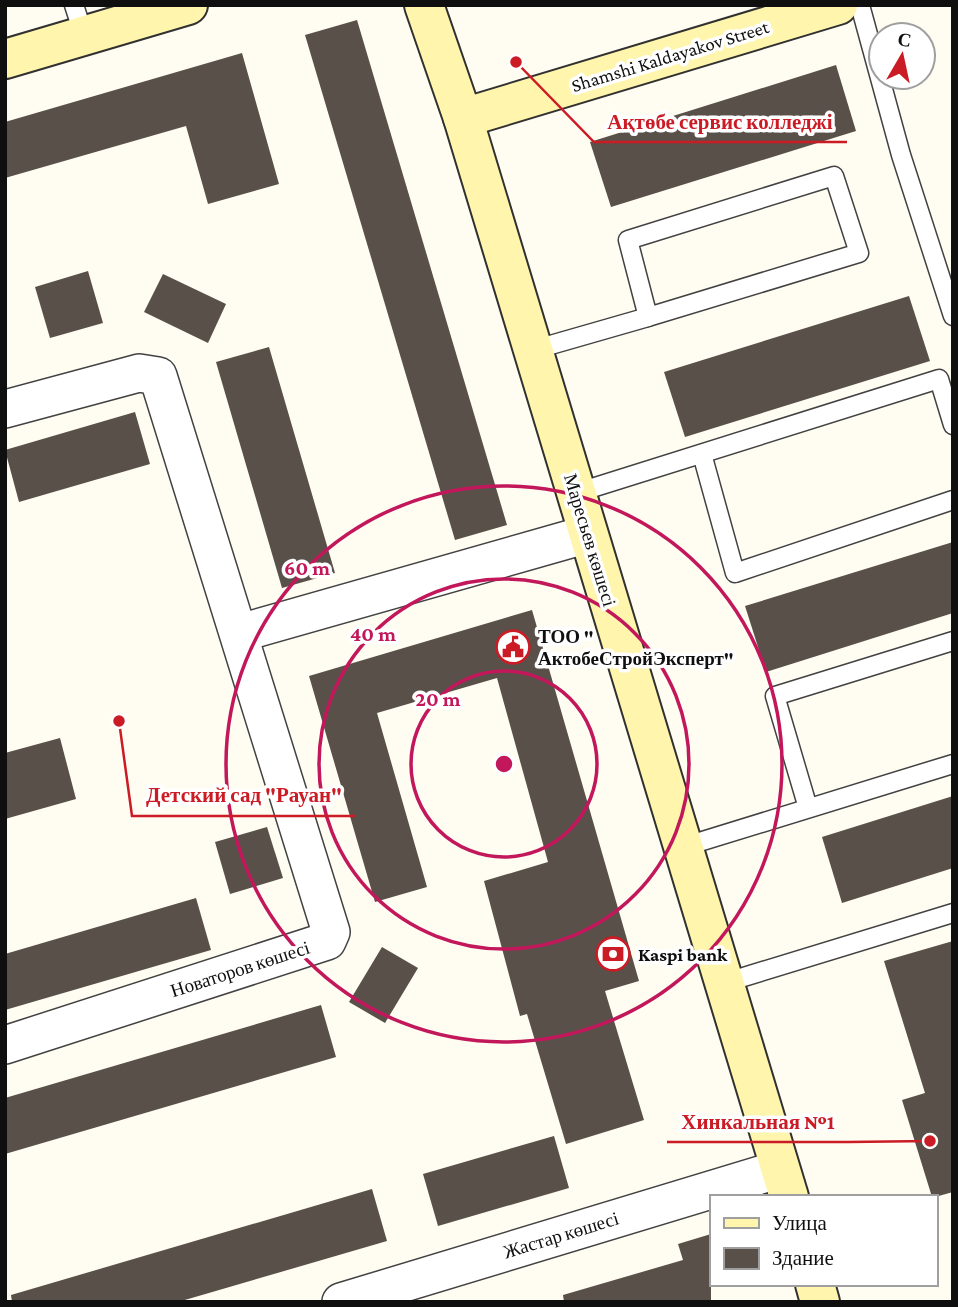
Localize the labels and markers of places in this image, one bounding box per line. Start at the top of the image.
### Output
callout: Ақтөбе сервис колледжі [594,100,847,142]
place label: ТОО " АктобеСтройЭксперт" [538,626,734,669]
public building icon: ТОО " АктобеСтройЭксперт" [494,628,532,666]
centre of rings [492,752,516,776]
callout: Детский сад "Рауан" [132,774,356,816]
bank icon: Kaspi bank [594,935,632,973]
place label: Kaspi bank [638,944,728,965]
callout: Хинкальная №1 [667,1100,848,1142]

